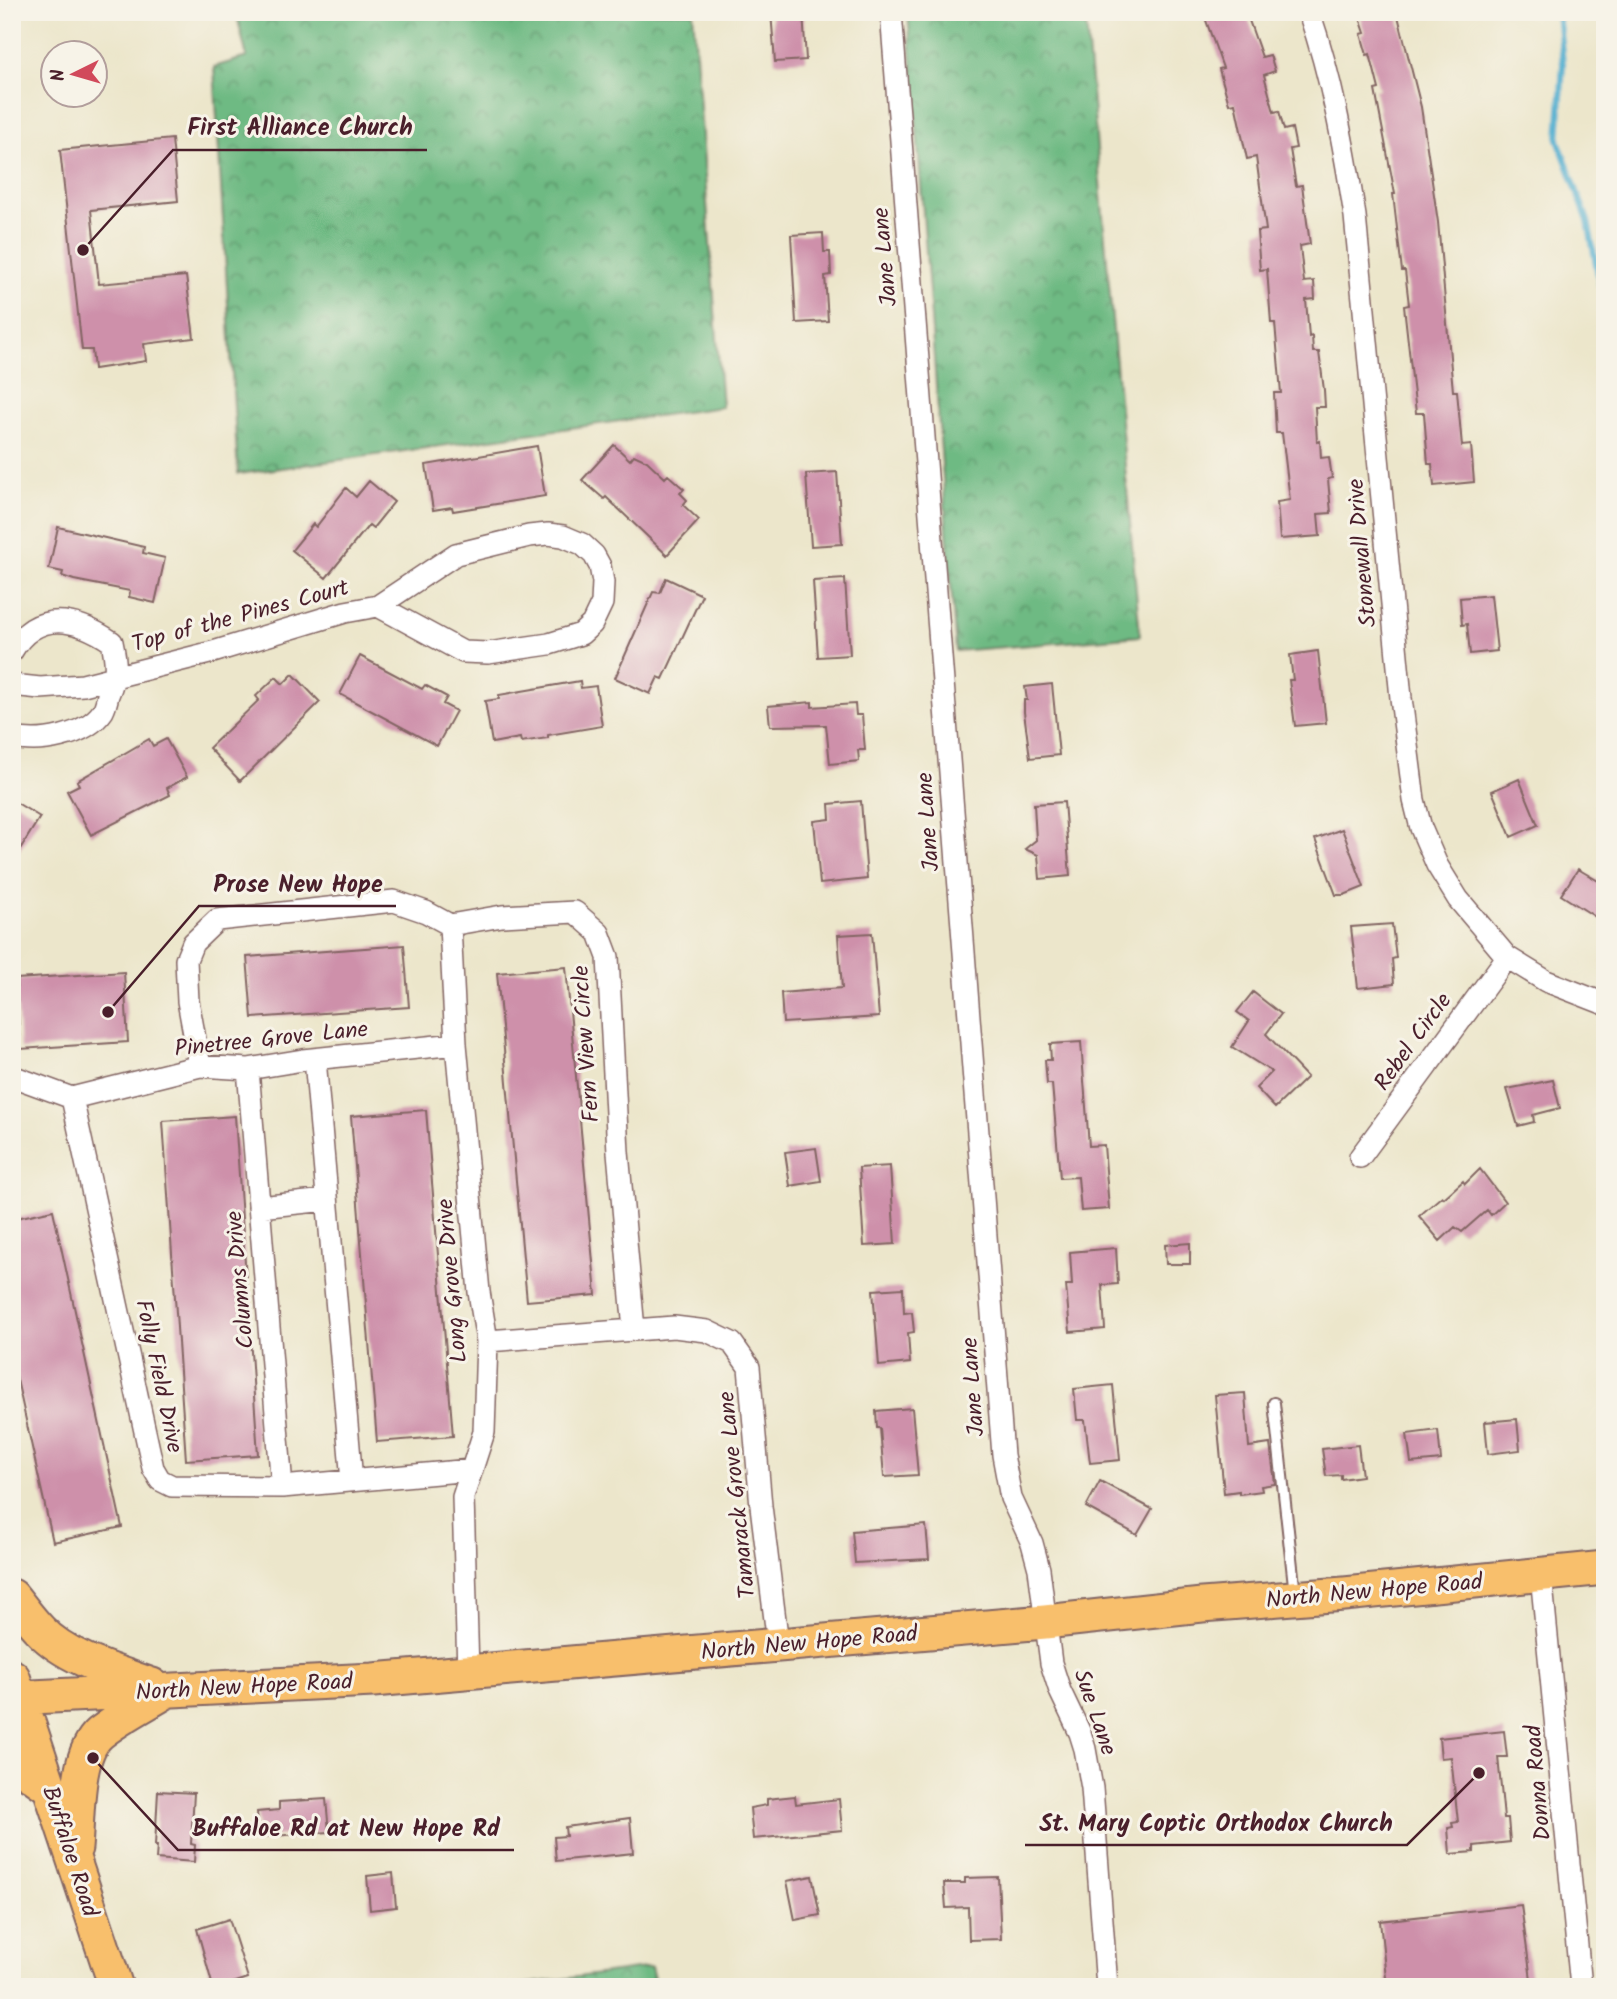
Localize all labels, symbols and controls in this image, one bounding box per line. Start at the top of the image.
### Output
north arrow [38,38,108,108]
text: N [44,68,75,83]
callout: First Alliance Church [173,105,427,150]
text: First Alliance Church [187,109,413,148]
street label: Jane Lane [864,206,908,308]
street label: Stonewall Drive [1339,477,1387,629]
street label: Top of the Pines Court [128,570,354,663]
street label: Jane Lane [908,771,950,873]
callout: Prose New Hope [199,861,396,906]
text: Prose New Hope [213,866,383,905]
street label: Fern View Circle [564,964,610,1124]
street label: Rebel Circle [1366,985,1462,1099]
street label: Pinetree Grove Lane [173,1012,370,1068]
street label: Long Grove Drive [428,1197,478,1364]
street label: Columns Drive [217,1209,265,1350]
street label: Folly Field Drive [124,1296,192,1456]
street label: Jane Lane [953,1336,995,1438]
street label: Tamarack Grove Lane [709,1389,767,1600]
street label: North New Hope Road [1264,1565,1484,1619]
street label: North New Hope Road [699,1617,919,1671]
street label: North New Hope Road [135,1664,354,1712]
street label: Sue Lane [1063,1665,1126,1760]
street label: Donna Road [1516,1723,1562,1842]
street label: Buffaloe Road [31,1782,107,1922]
callout: St. Mary Coptic Orthodox Church [1025,1800,1407,1845]
callout: Buffaloe Rd at New Hope Rd [178,1805,514,1850]
text: St. Mary Coptic Orthodox Church [1039,1805,1393,1844]
text: Buffaloe Rd at New Hope Rd [192,1810,501,1849]

